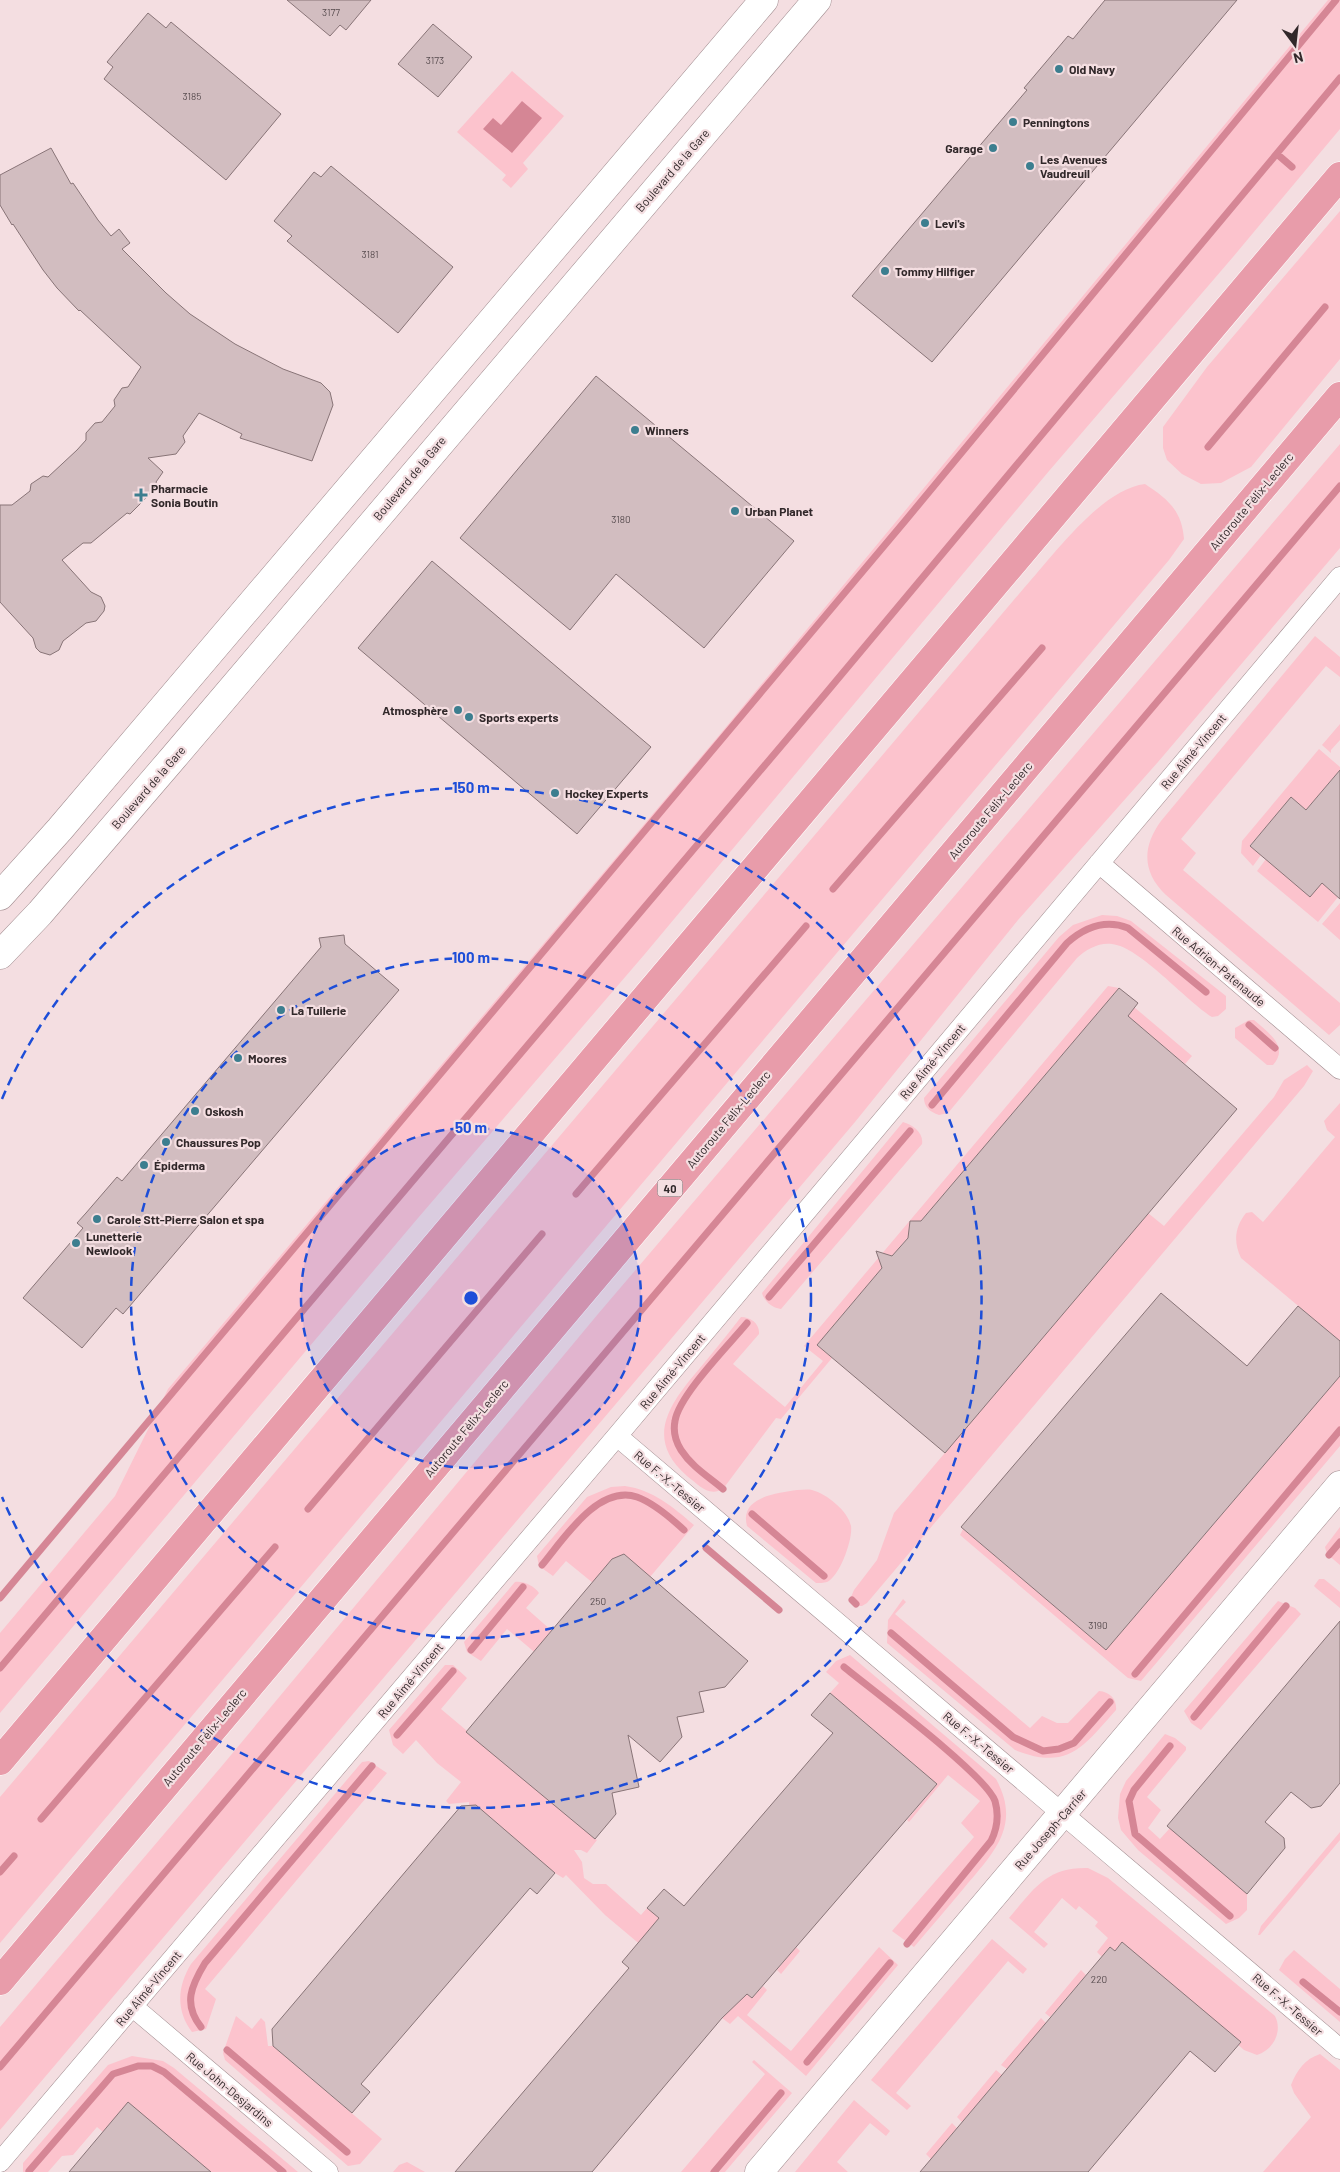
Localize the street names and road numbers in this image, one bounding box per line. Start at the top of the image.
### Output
street label: Boulevard de la Gare [632,126,712,214]
street label: Boulevard de la Gare [370,433,448,523]
street label: Autoroute Félix-Leclerc [1206,450,1296,552]
street label: Rue Aimé-Vincent [1157,711,1229,791]
street label: Boulevard de la Gare [108,743,188,831]
street label: Autoroute Félix-Leclerc [945,759,1035,861]
street label: Rue Adrien-Patenaude [1170,923,1268,1009]
street label: Rue Aimé-Vincent [896,1021,968,1101]
street label: Autoroute Félix-Leclerc [683,1068,773,1170]
road number: 40 [658,1180,682,1196]
street label: Rue Aimé-Vincent [636,1331,708,1411]
street label: Autoroute Félix-Leclerc [421,1377,511,1479]
street label: Rue F.-X.-Tessier [632,1447,709,1515]
street label: Rue Aimé-Vincent [374,1640,446,1720]
street label: Autoroute Félix-Leclerc [159,1686,249,1788]
street label: Rue F.-X.-Tessier [941,1708,1018,1776]
street label: Rue Joseph-Carrier [1011,1786,1089,1872]
street label: Rue Aimé-Vincent [112,1948,184,2028]
street label: Rue F.-X.-Tessier [1250,1970,1326,2039]
street label: Rue John-Desjardins [184,2049,276,2129]

